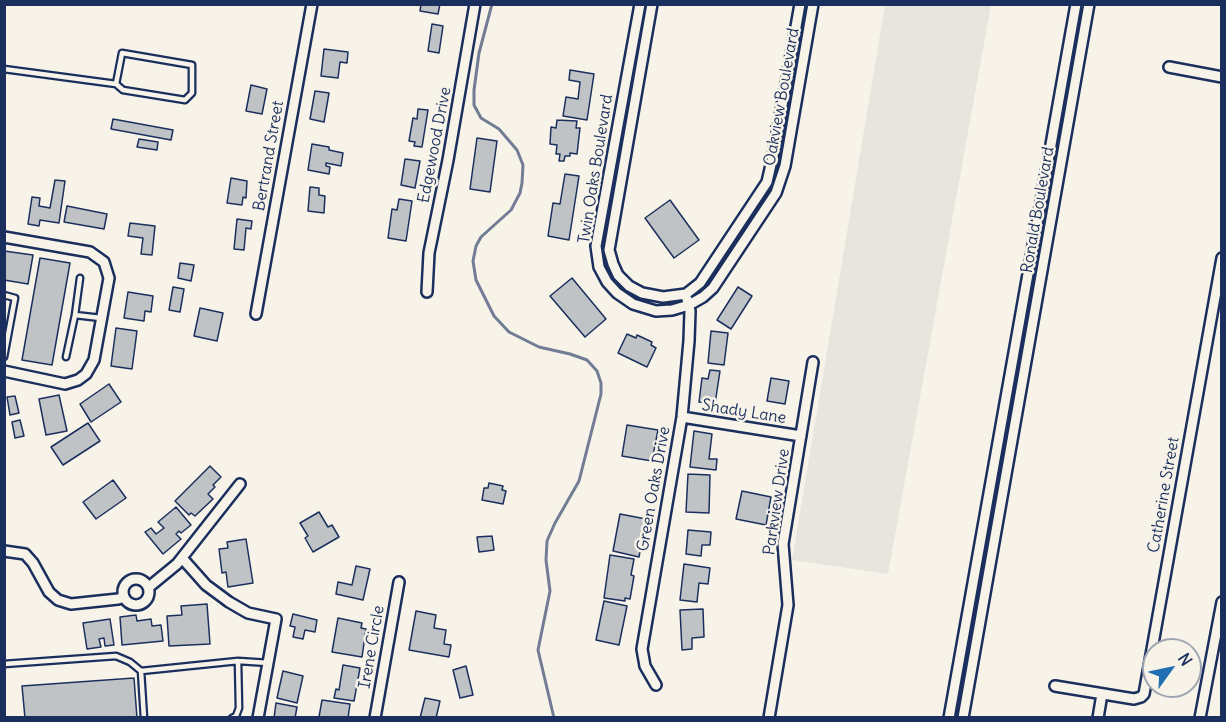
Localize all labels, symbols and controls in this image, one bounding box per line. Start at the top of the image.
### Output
street label: Oakview Boulevard [760,27,804,167]
street label: Edgewood Drive [414,85,456,205]
street label: Twin Oaks Boulevard [575,93,617,245]
street label: Bertrand Street [250,99,288,213]
street label: Ronald Boulevard [1017,145,1059,275]
street label: Shady Lane [700,396,788,428]
street label: Green Oaks Drive [634,425,674,553]
street label: Catherine Street [1144,436,1184,554]
street label: Parkview Drive [760,448,794,556]
street label: Irene Circle [355,604,389,690]
north arrow [1142,638,1202,698]
text: N [1174,649,1197,669]

